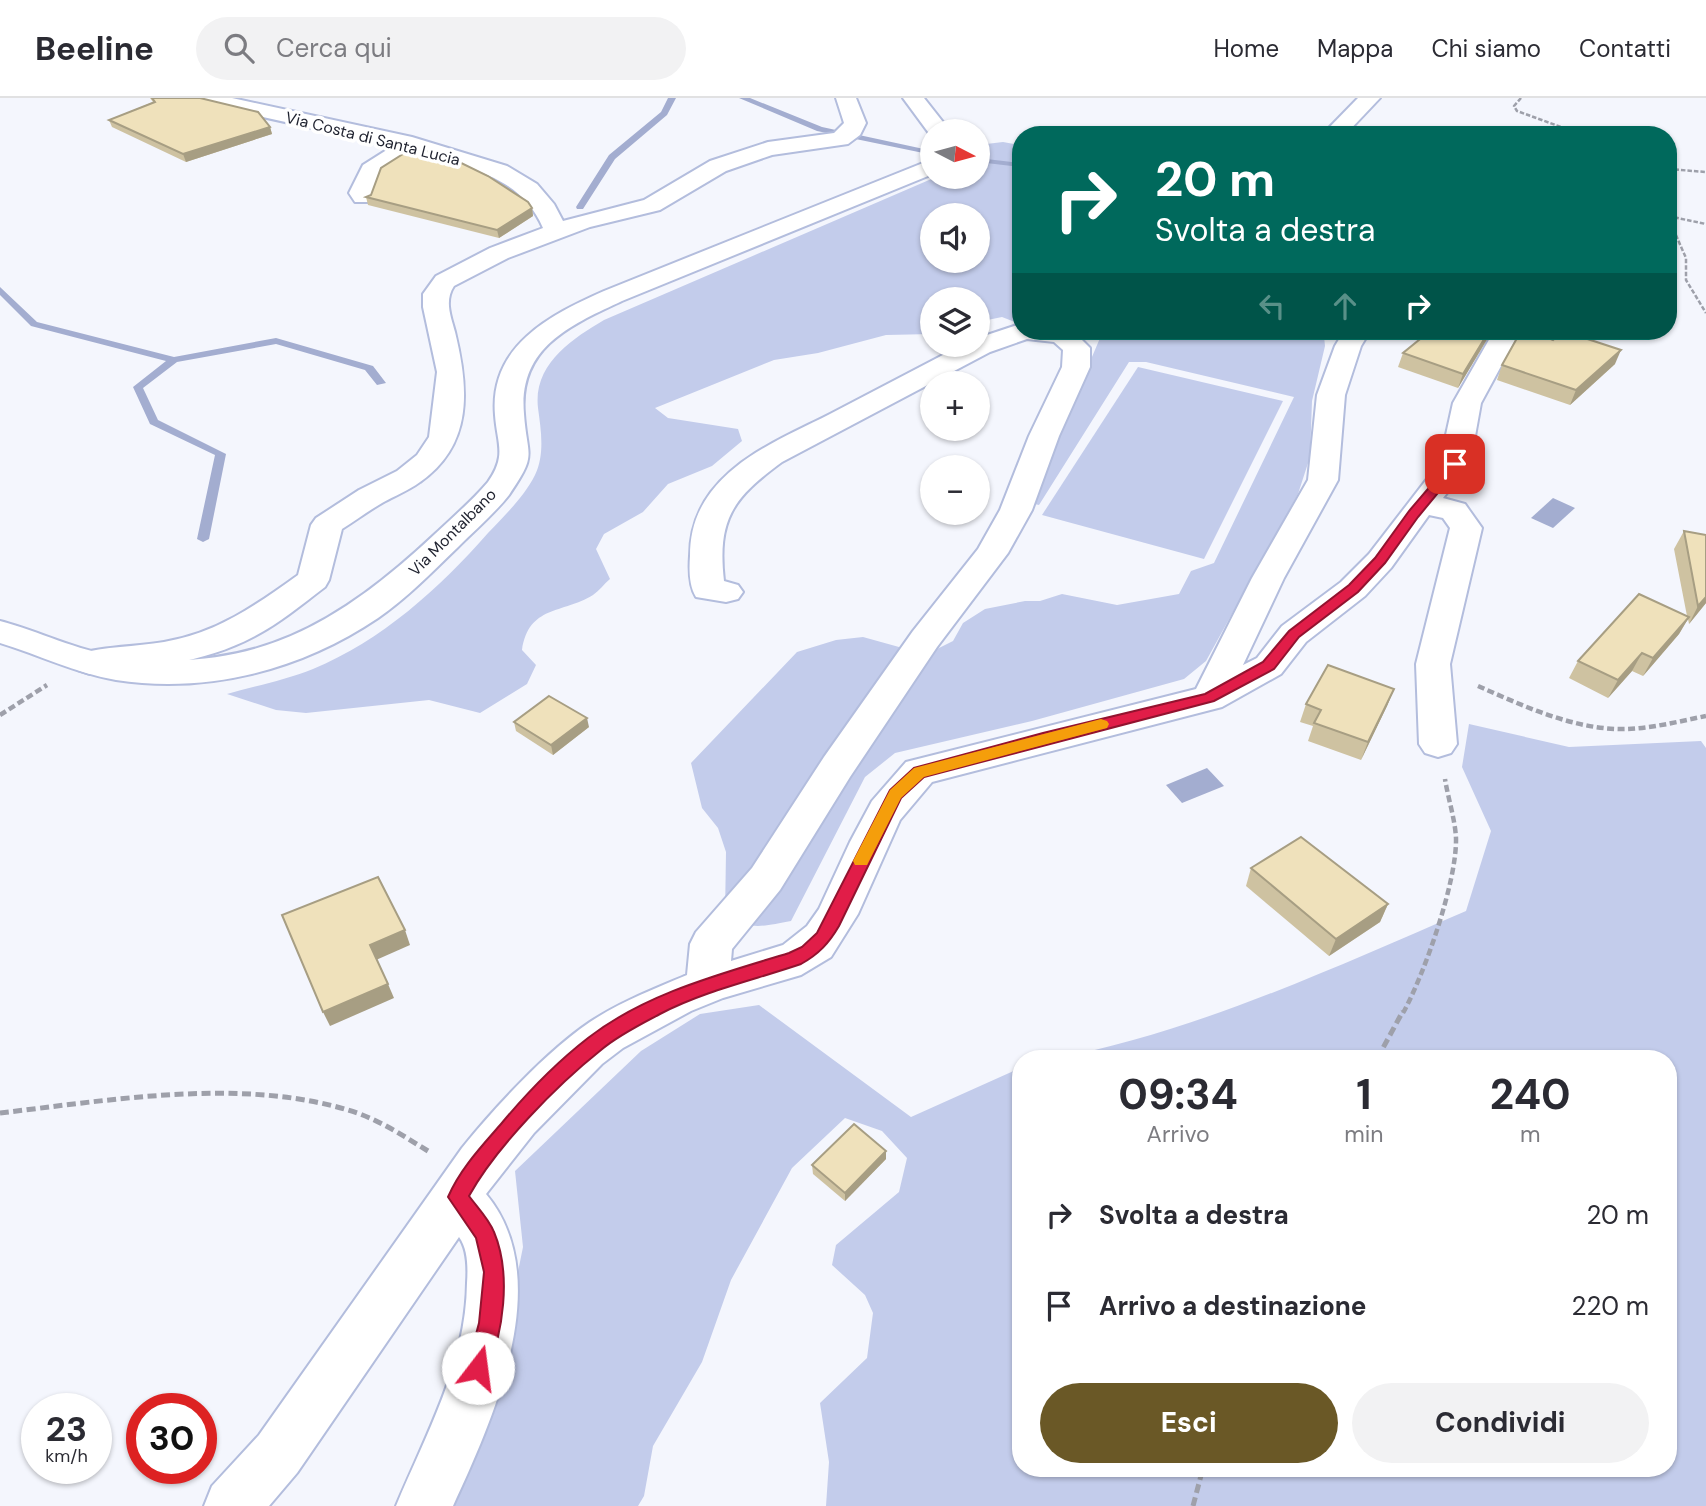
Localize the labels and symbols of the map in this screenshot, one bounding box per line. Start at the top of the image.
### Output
street label: Via Costa di Santa Lucia [283,107,462,170]
north arrow [920,119,990,189]
pin [1425,434,1485,494]
street label: Via Montalbano [404,484,501,581]
position arrow [441,1331,515,1405]
speed limit sign: 30 [126,1393,217,1484]

